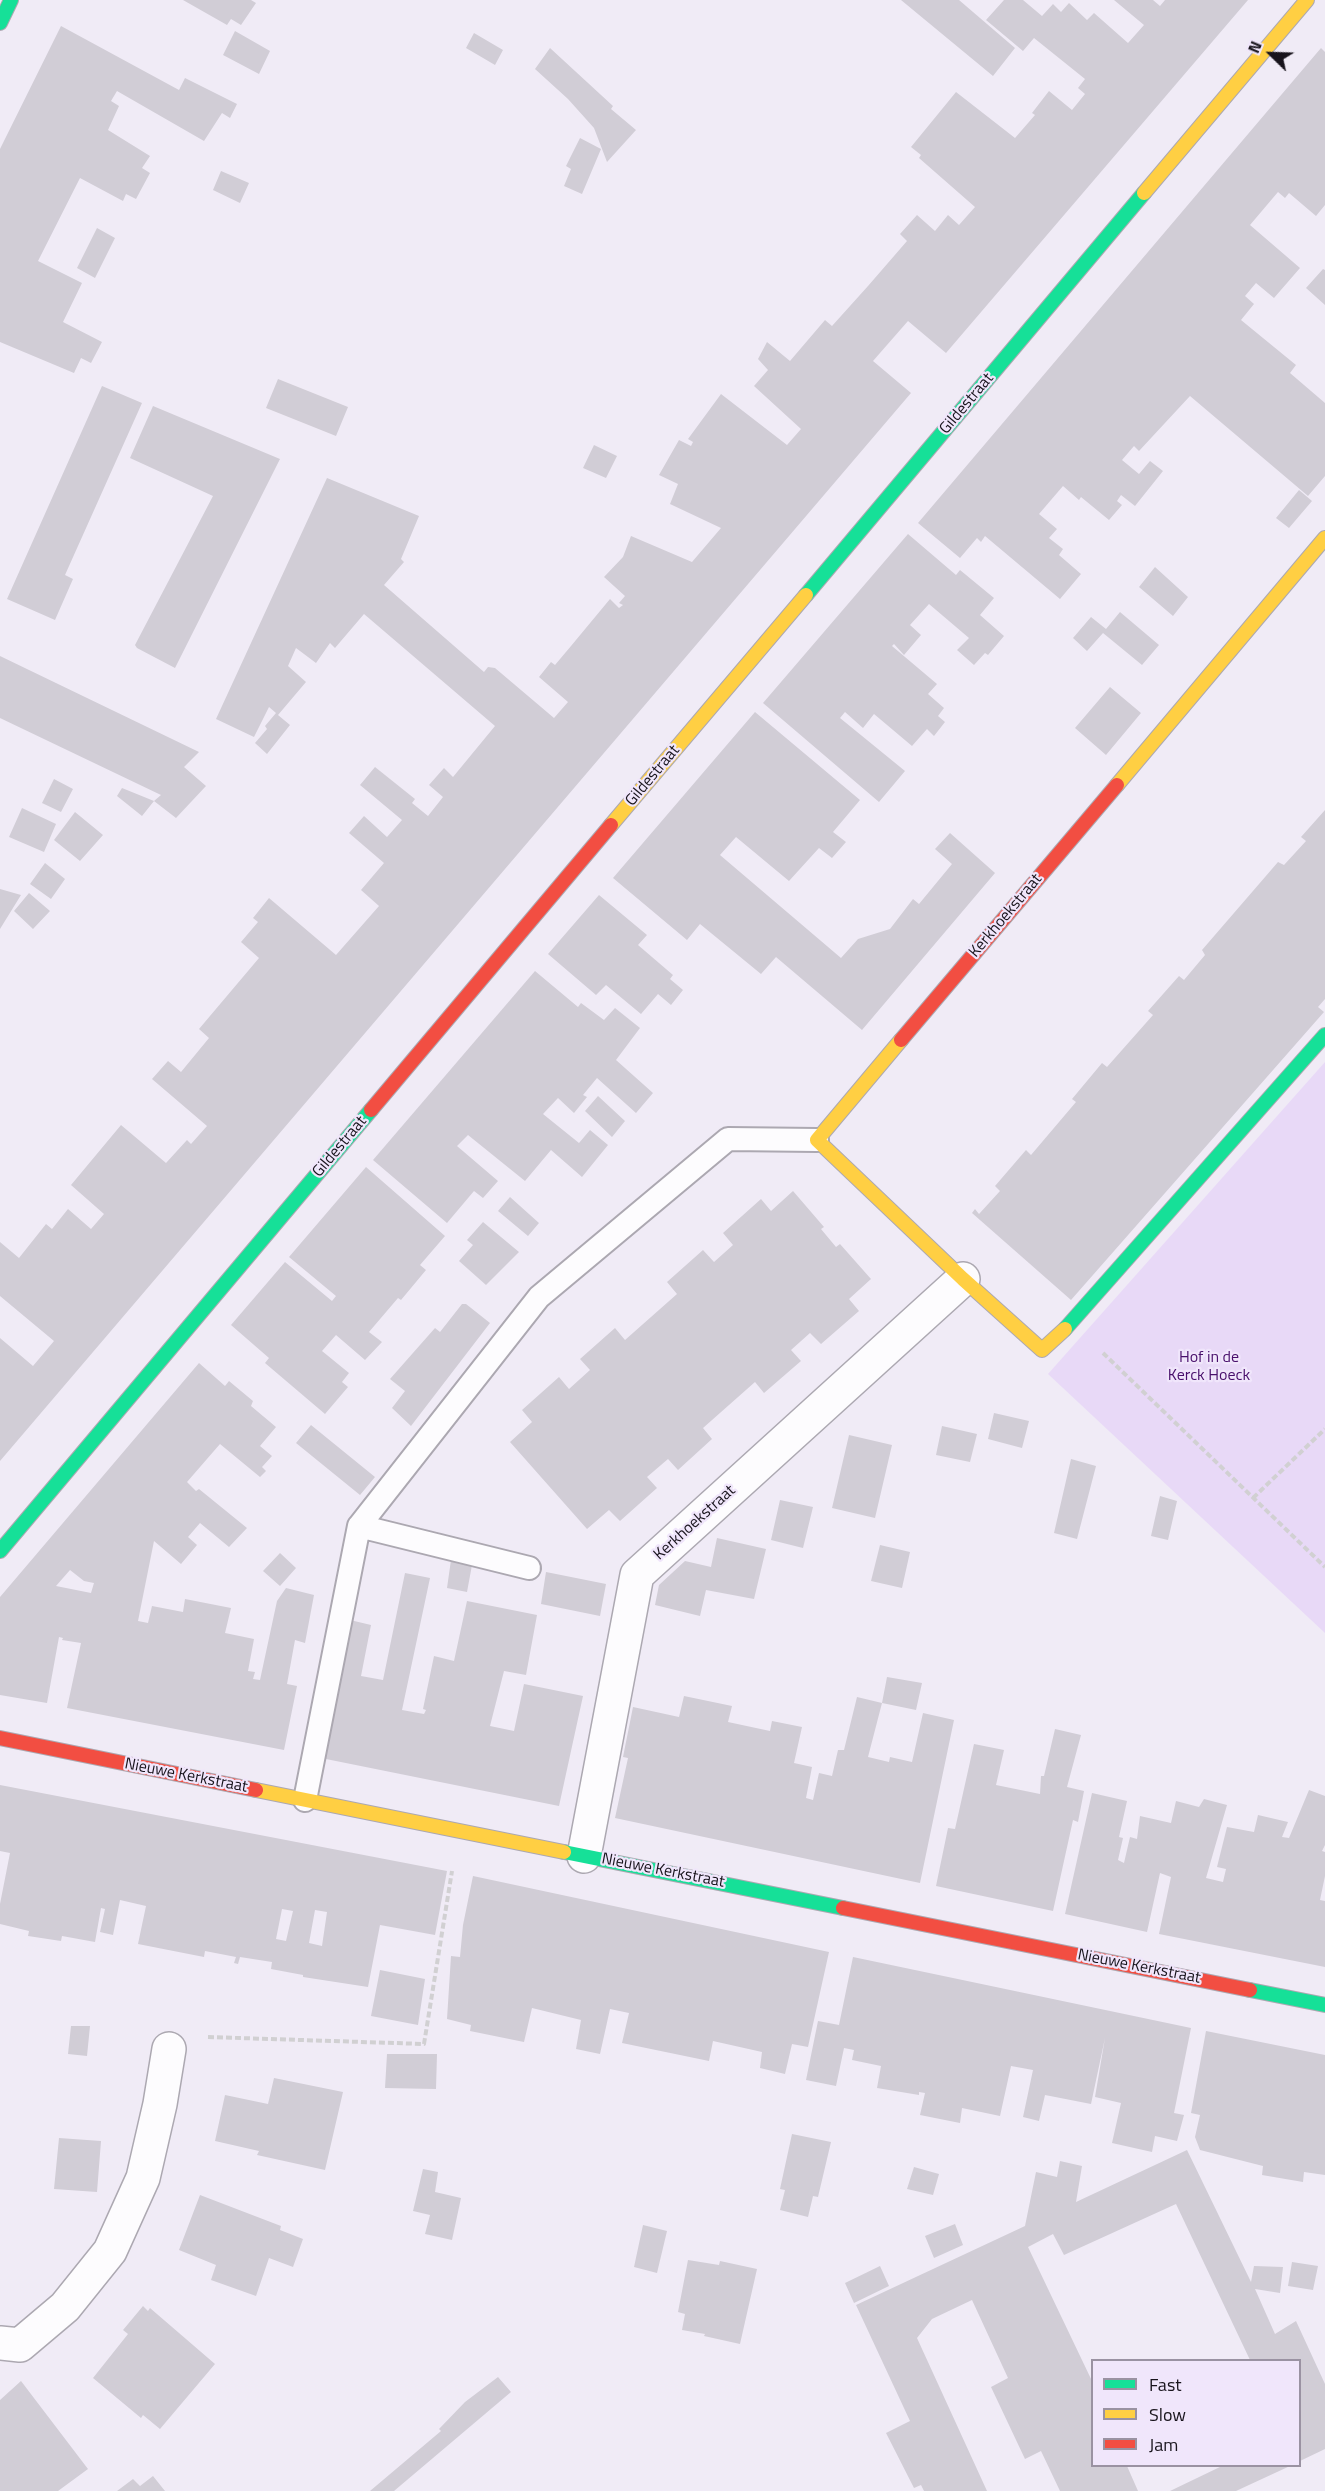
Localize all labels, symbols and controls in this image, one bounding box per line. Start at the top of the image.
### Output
north arrow [1241,24,1301,84]
text: N [1241,37,1268,57]
street label: Gildestraat [936,370,998,438]
street label: Gildestraat [622,742,684,810]
street label: Kerkhoekstraat [965,870,1047,962]
street label: Gildestraat [309,1113,371,1181]
park label: Hof in de Kerck Hoeck [1168,1348,1250,1386]
street label: Kerkhoekstraat [650,1481,740,1565]
street label: Nieuwe Kerkstraat [123,1755,249,1797]
street label: Nieuwe Kerkstraat [600,1850,726,1892]
street label: Nieuwe Kerkstraat [1076,1946,1202,1988]
legend [1091,2359,1301,2467]
text: Fast [1149,2371,1182,2398]
text: Slow [1149,2401,1186,2428]
text: Jam [1149,2431,1178,2458]

